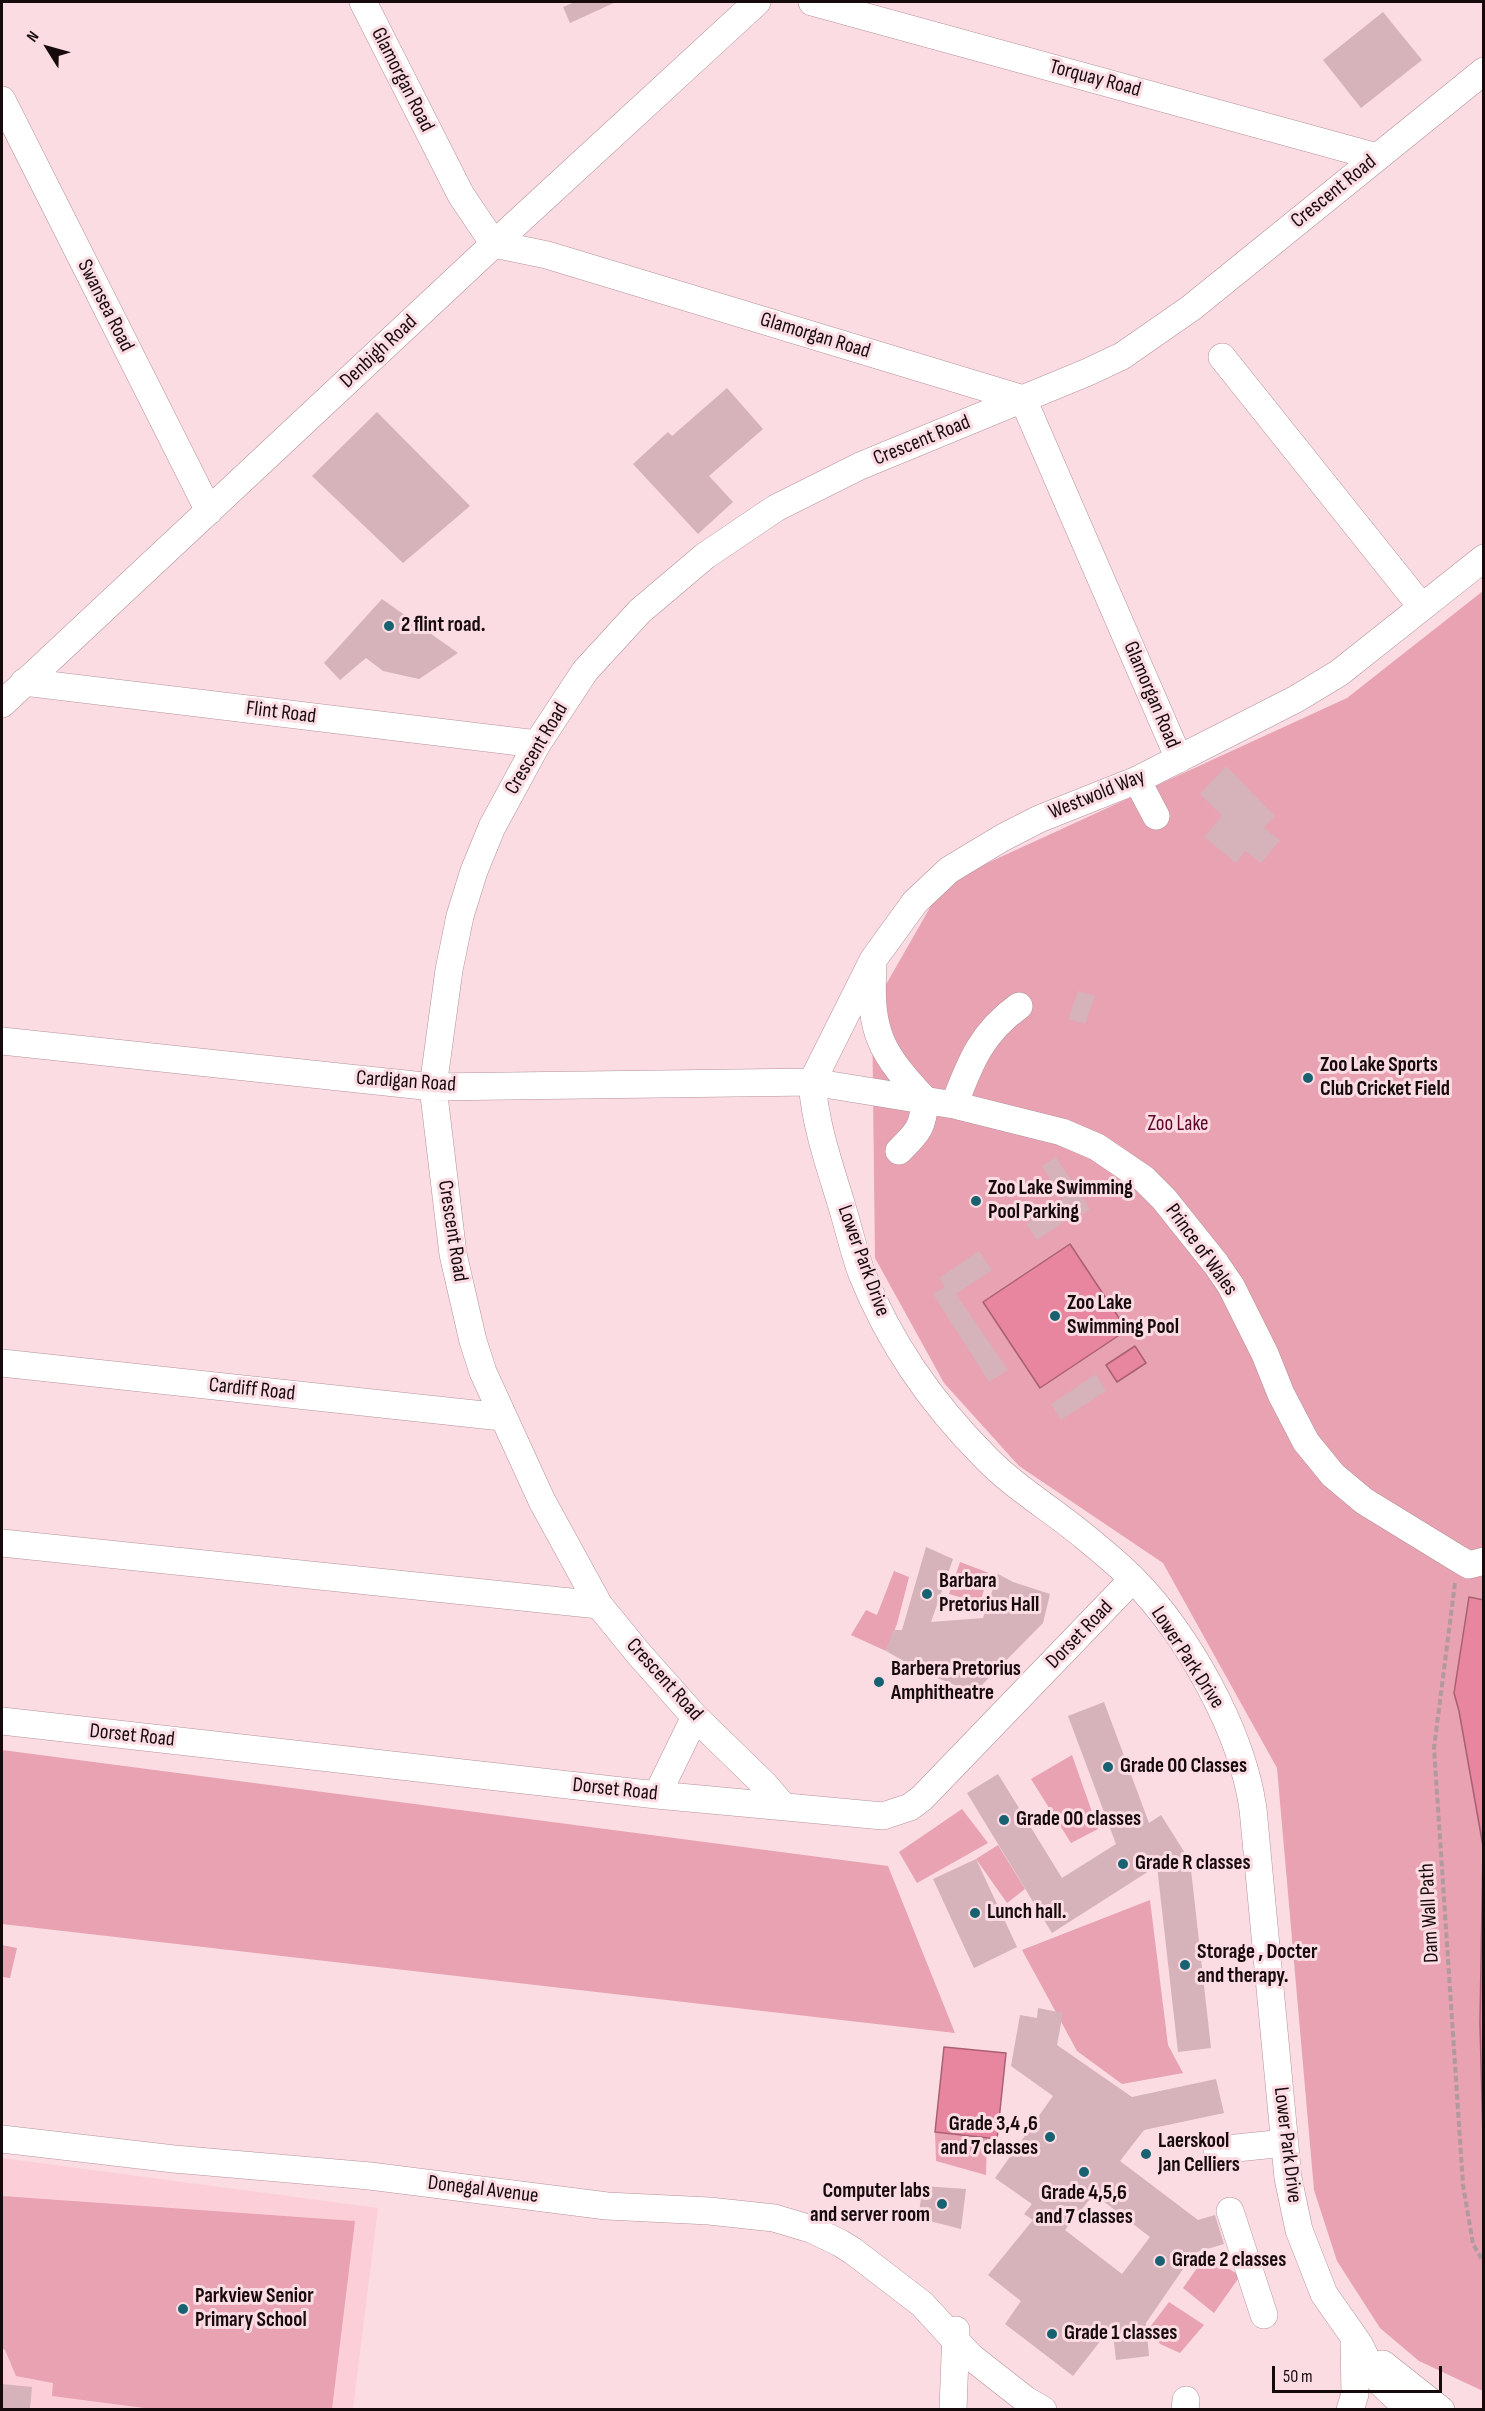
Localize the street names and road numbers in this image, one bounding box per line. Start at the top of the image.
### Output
street label: Glamorgan Road [365,24,439,136]
street label: Torquay Road [1047,55,1143,103]
street label: Crescent Road [1286,150,1382,234]
street label: Swansea Road [71,256,139,356]
street label: Glamorgan Road [757,307,873,365]
street label: Denbigh Road [335,310,423,394]
street label: Crescent Road [870,410,974,472]
street label: Glamorgan Road [1117,638,1185,752]
street label: Flint Road [245,696,317,730]
street label: Crescent Road [500,699,574,799]
street label: Westwold Way [1045,764,1149,826]
street label: Cardigan Road [355,1066,457,1098]
street label: Crescent Road [432,1178,472,1284]
street label: Prince of Wales [1159,1199,1243,1301]
street label: Lower Park Drive [831,1202,895,1320]
street label: Cardiff Road [208,1373,296,1407]
street label: Dorset Road [1041,1596,1119,1674]
street label: Lower Park Drive [1145,1602,1229,1714]
street label: Crescent Road [620,1634,708,1726]
street label: Dorset Road [88,1719,176,1753]
street label: Dorset Road [571,1773,659,1807]
street label: Dam Wall Path [1415,1863,1445,1963]
street label: Lower Park Drive [1267,2086,1307,2204]
street label: Donegal Avenue [426,2171,540,2209]

